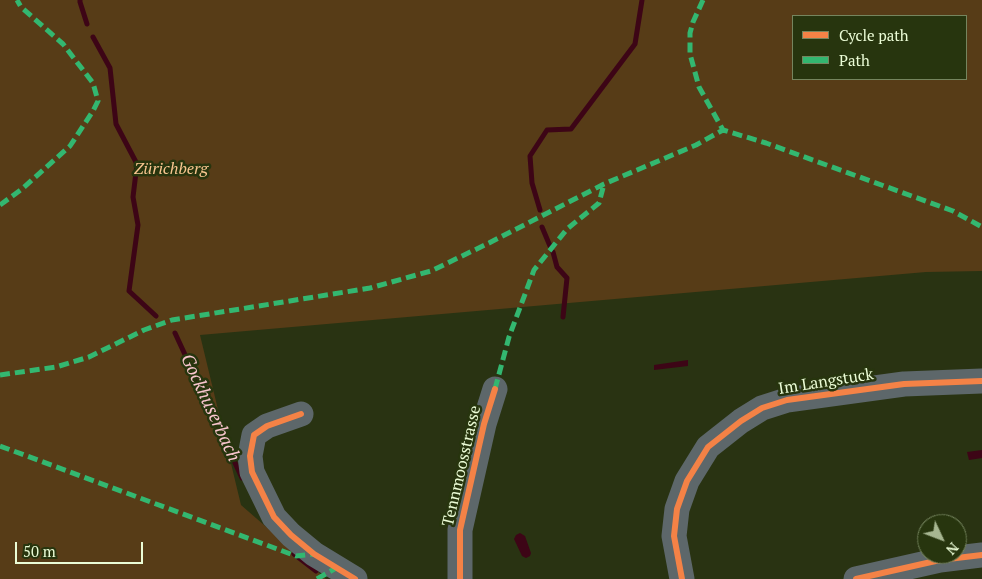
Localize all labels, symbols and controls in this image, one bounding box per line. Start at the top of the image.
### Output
legend [792,15,967,80]
text: Cycle path [839,25,909,45]
text: Path [839,50,870,70]
park label: Zürichberg [134,159,208,179]
water label: Gockhuserbach [176,351,244,465]
street label: Im Langstuck [777,365,875,399]
street label: Tennmoosstrasse [439,404,485,528]
north arrow [917,514,967,564]
scale bar [18,532,145,564]
text: N [942,539,963,559]
text: 50 m [23,541,56,561]

